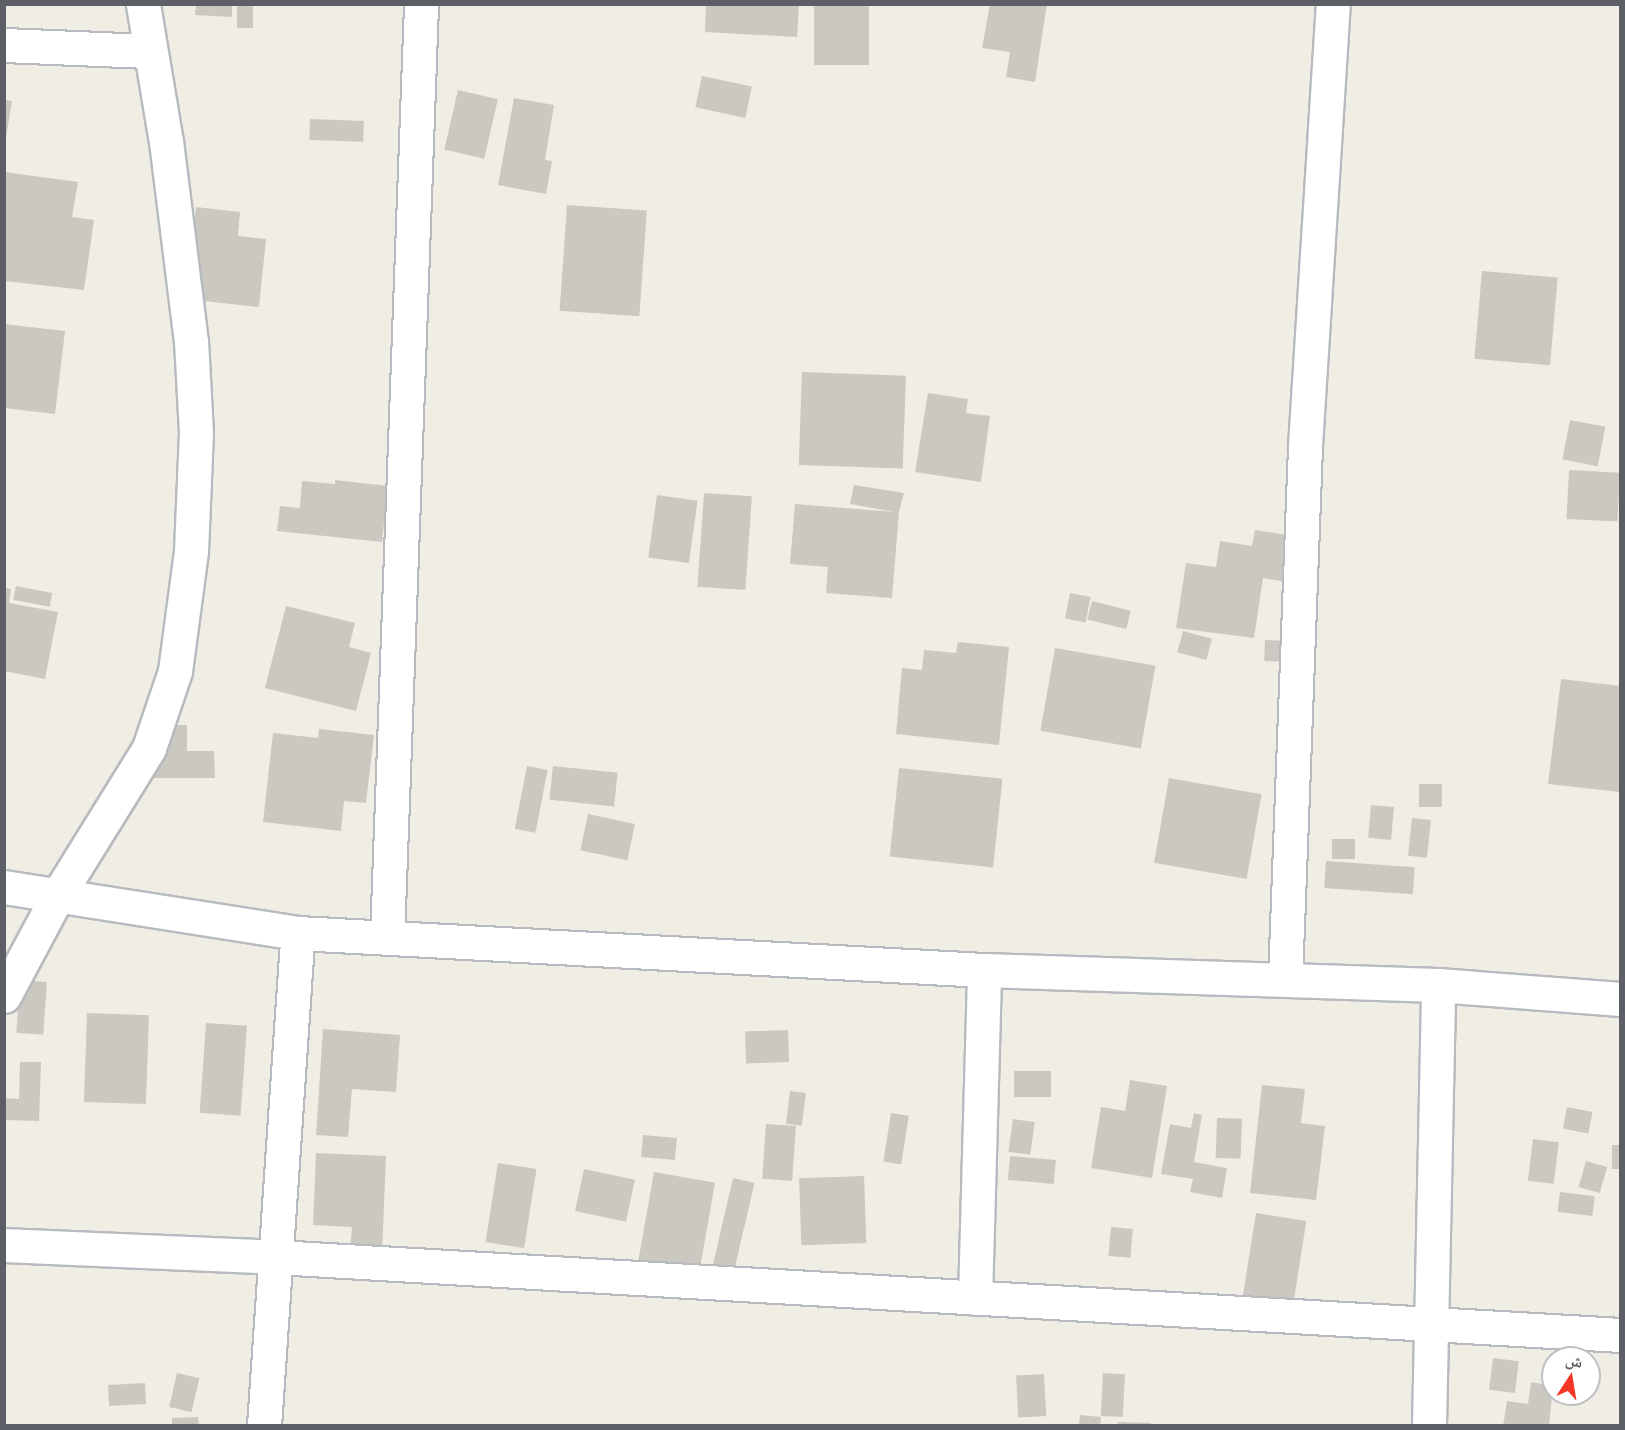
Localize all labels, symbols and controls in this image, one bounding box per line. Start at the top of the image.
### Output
north arrow [1541,1346,1601,1406]
text: ش [1564,1350,1584,1371]

